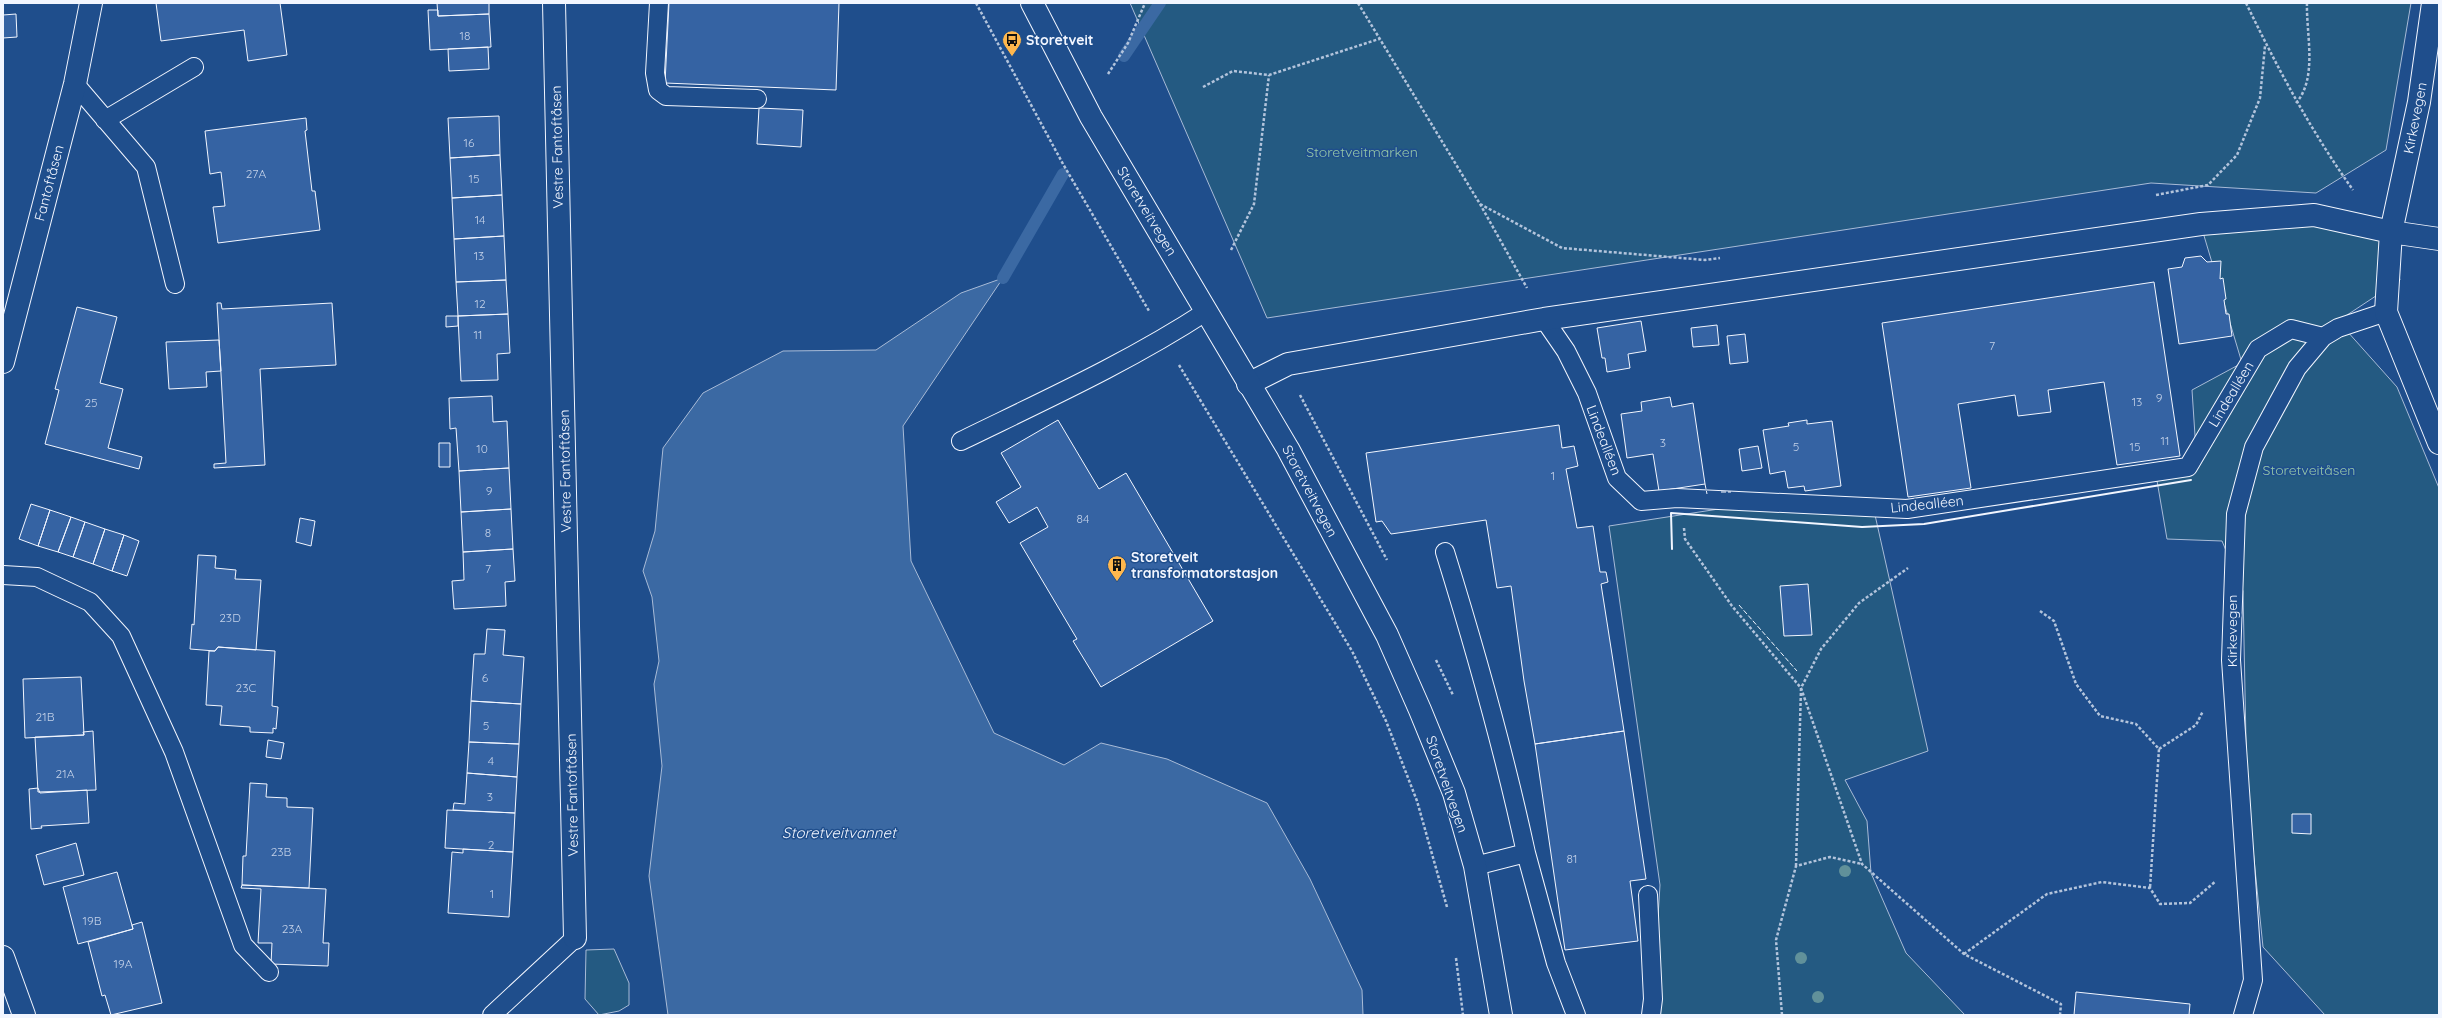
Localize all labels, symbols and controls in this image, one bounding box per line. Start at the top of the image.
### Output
house number: 18 [460,28,470,43]
bus stop icon: Storetveit [1001,29,1023,57]
place label: Storetveit [1026,31,1094,49]
street label: Kirkevegen [2399,81,2431,155]
street label: Vestre Fantoftåsen [547,85,567,209]
house number: 16 [464,135,475,150]
street label: Fantoftåsen [30,143,68,223]
park label: Storetveitmarken [1306,143,1418,161]
street label: Storetveitvegen [1113,163,1181,259]
house number: 27A [246,166,266,181]
house number: 15 [469,171,479,186]
house number: 14 [475,212,485,227]
house number: 13 [474,248,484,263]
house number: 12 [474,296,486,311]
house number: 11 [474,327,482,342]
house number: 7 [1989,338,1995,353]
street label: Lindealléen [2204,358,2258,430]
house number: 9 [2156,390,2163,405]
house number: 13 [2132,394,2142,409]
house number: 25 [84,395,98,410]
street label: Lindealléen [1582,402,1626,478]
street label: Vestre Fantoftåsen [555,409,575,533]
house number: 11 [2161,433,2169,448]
house number: 3 [1660,435,1666,450]
house number: 5 [1793,439,1799,454]
house number: 15 [2130,439,2140,454]
house number: 10 [476,441,488,456]
street label: Storetveitvegen [1278,442,1342,540]
park label: Storetveitåsen [2263,461,2355,479]
house number: 1 [1551,468,1555,483]
house number: 9 [486,483,493,498]
street label: Lindealléen [1889,491,1965,517]
house number: 84 [1077,511,1089,526]
house number: 8 [485,525,491,540]
place label: Storetveit transformatorstasjon [1131,548,1278,582]
building icon: Storetveit transformatorstasjon [1106,554,1128,582]
house number: 7 [485,561,491,576]
street label: Kirkevegen [2223,595,2241,667]
house number: 23D [219,610,241,625]
house number: 6 [482,670,489,685]
house number: 23C [236,680,257,695]
house number: 21B [36,709,55,724]
house number: 5 [483,718,489,733]
street label: Vestre Fantoftåsen [562,733,582,857]
street label: Storetveitvegen [1422,733,1472,835]
house number: 4 [488,753,494,768]
house number: 21A [56,766,75,781]
house number: 3 [487,789,493,804]
water label: Storetveitvannet [782,823,898,842]
house number: 2 [488,837,495,852]
house number: 23B [271,844,292,859]
house number: 81 [1567,851,1577,866]
house number: 1 [490,886,494,901]
house number: 19B [83,913,102,928]
house number: 23A [282,921,303,936]
house number: 19A [114,956,133,971]

